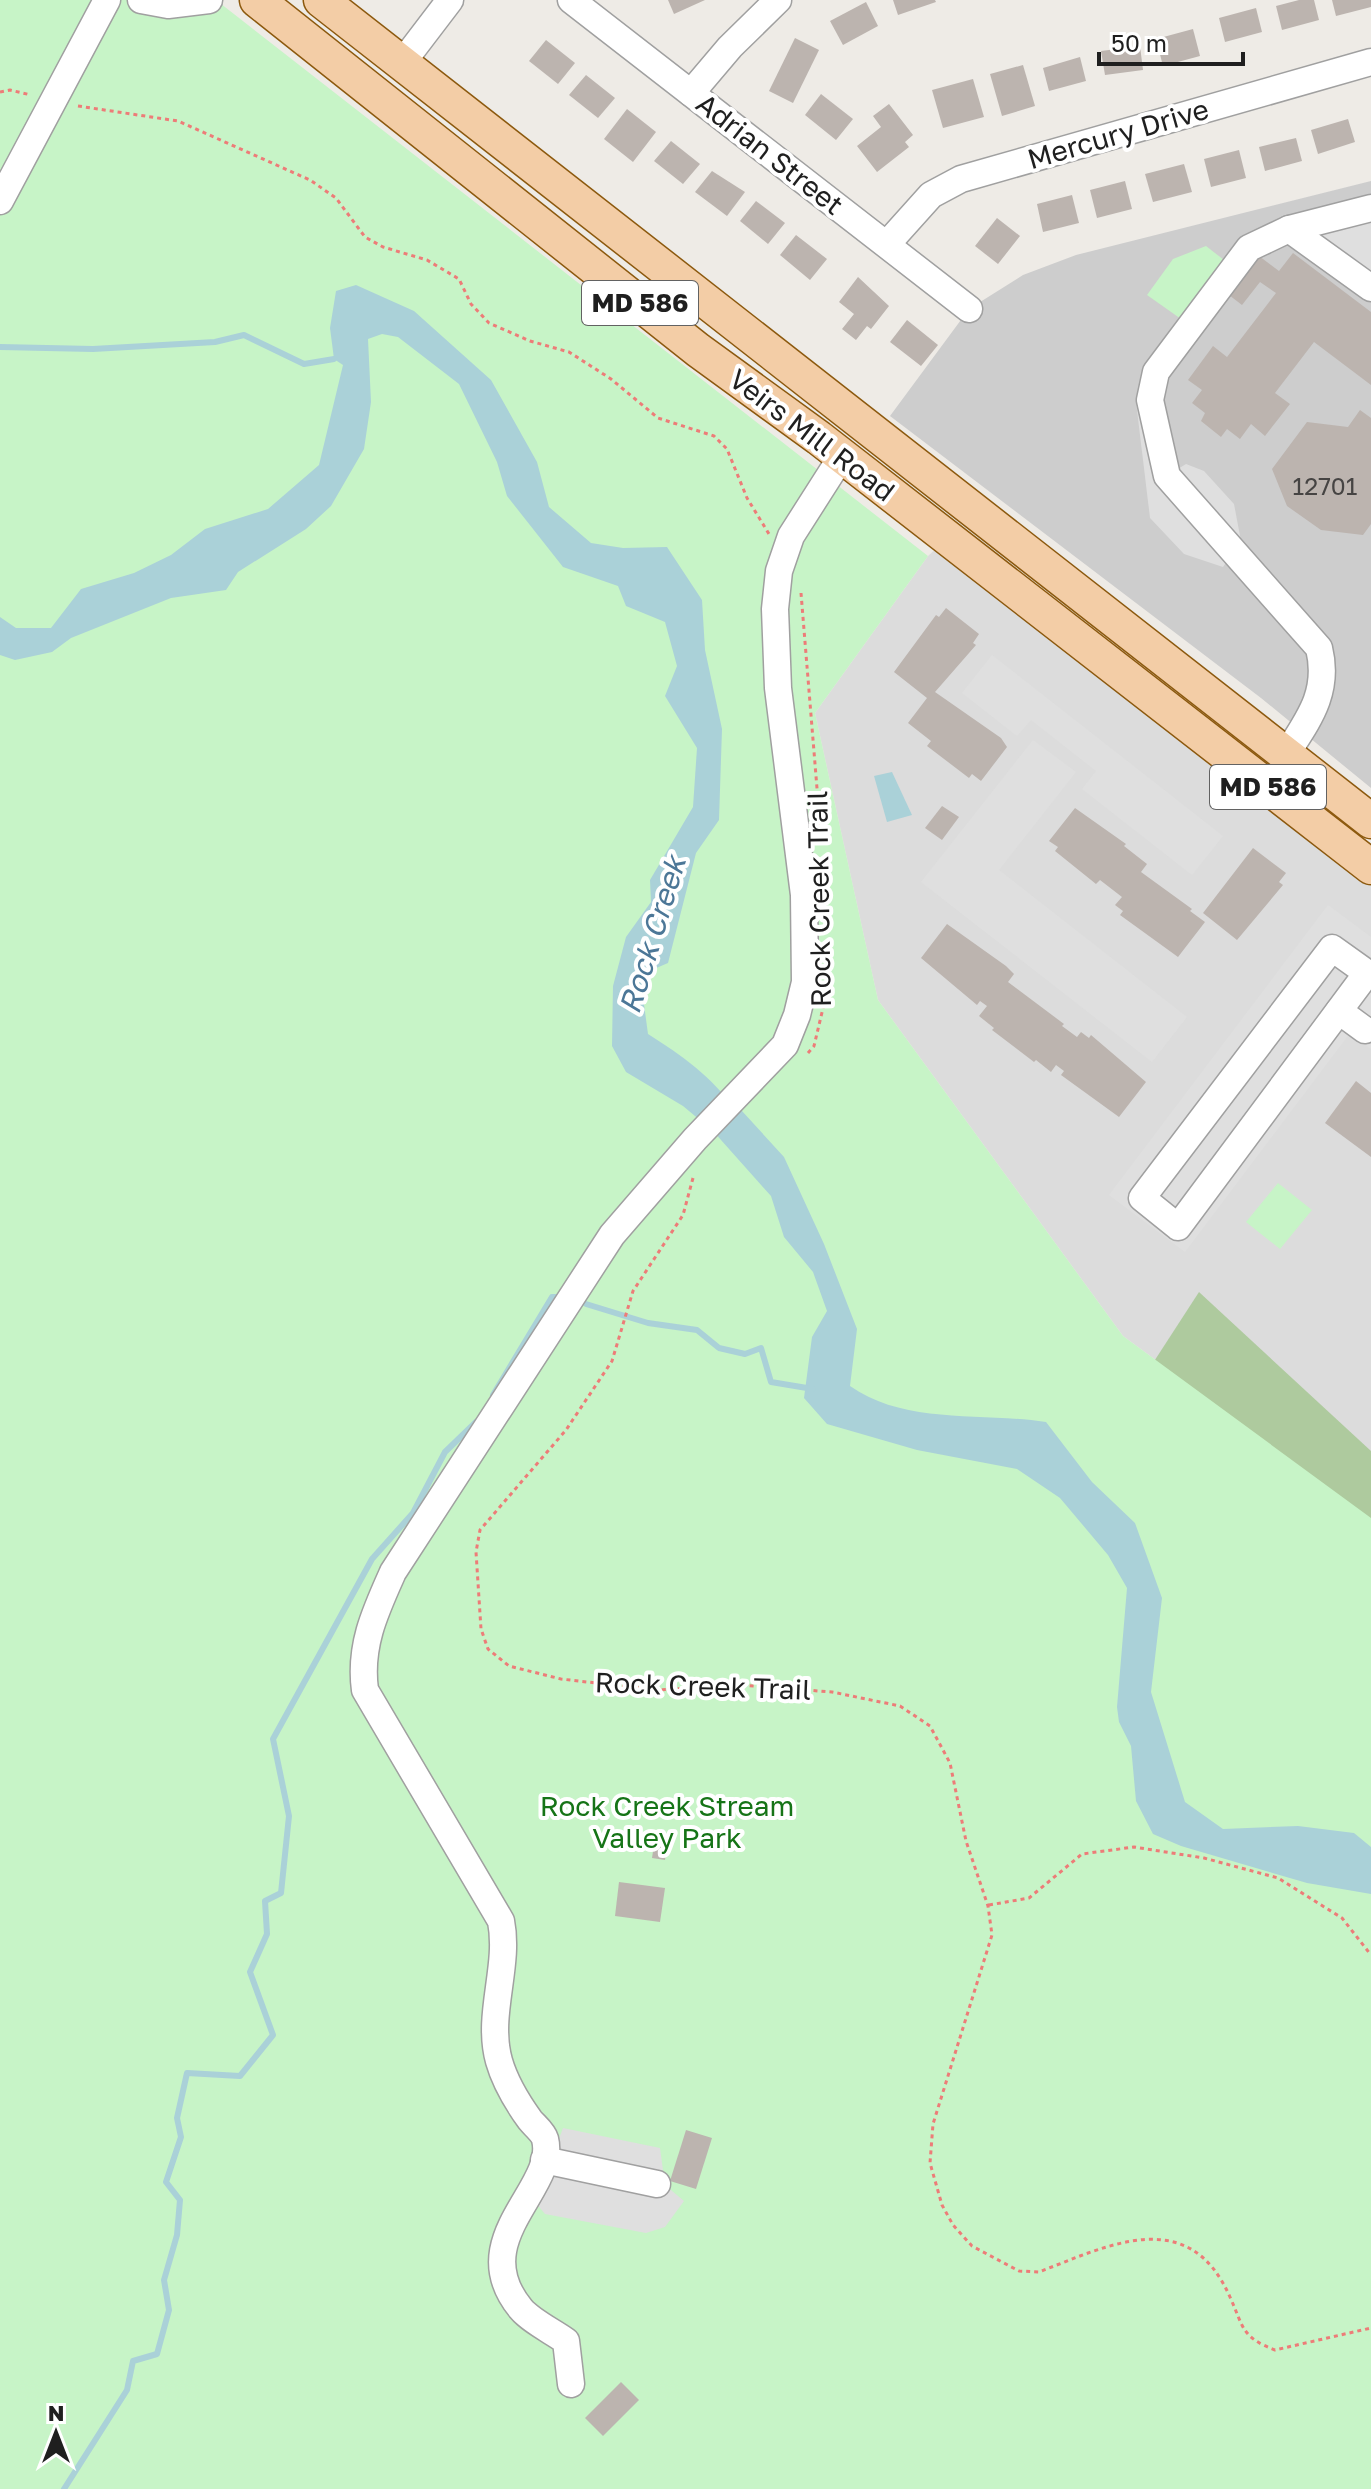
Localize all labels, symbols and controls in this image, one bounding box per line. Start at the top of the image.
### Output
scale bar [1099,16,1243,66]
text: 50 m [1111,28,1167,57]
street label: Adrian Street [690,86,850,221]
street label: Mercury Drive [1023,92,1212,175]
road number: MD 586 [582,281,698,325]
street label: Veirs Mill Road [723,362,902,508]
house number: 12701 [1293,471,1357,500]
road number: MD 586 [1210,765,1326,809]
street label: Rock Creek Trail [800,791,837,1007]
water label: Rock Creek [611,849,694,1018]
street label: Rock Creek Trail [594,1665,812,1706]
park label: Rock Creek Stream Valley Park [540,1789,794,1854]
north arrow [16,2393,96,2473]
text: N [48,2399,64,2426]

